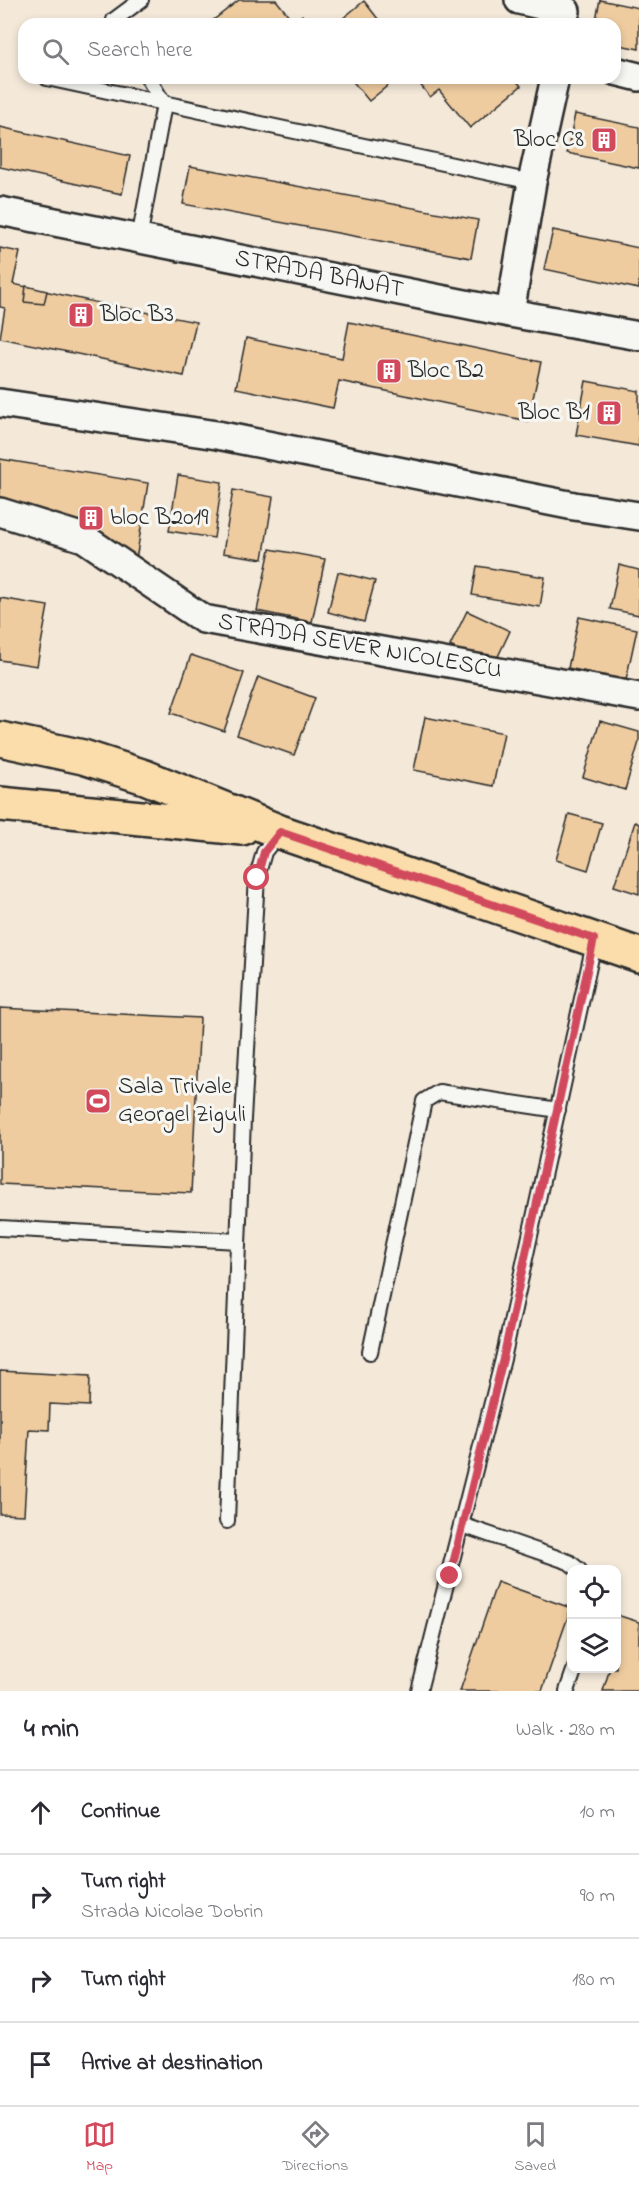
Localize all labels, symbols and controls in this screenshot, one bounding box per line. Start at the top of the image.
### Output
search box [18,18,621,84]
icon: search [39,35,72,68]
text: Search here [87,35,192,67]
place label: Bloc C8 [513,123,584,158]
building icon: Bloc C8 [589,125,619,155]
street label: STRADA BANAT [232,241,407,309]
place label: Bloc B3 [99,298,174,333]
building icon: Bloc B3 [66,300,96,330]
place label: Bloc B2 [407,354,484,389]
building icon: Bloc B2 [374,356,404,386]
place label: Bloc B1 [517,396,590,431]
building icon: Bloc B1 [594,398,624,428]
place label: bloc B2019 [110,501,209,536]
building icon: bloc B2019 [76,503,106,533]
street label: STRADA SEVER NICOLESCU [215,605,505,689]
route start [243,864,269,890]
place label: Sala Trivale Georgel Ziguli [118,1070,246,1133]
sports icon: Sala Trivale Georgel Ziguli [83,1086,113,1116]
route end [436,1562,462,1588]
map controls [567,1565,621,1673]
button: locate [567,1565,621,1619]
button: layers [567,1619,621,1673]
text: 4 min [24,1711,79,1749]
text: Walk · 280 m [516,1716,615,1745]
icon: ahead [24,1796,57,1829]
text: Continue [81,1796,160,1828]
text: 10 m [579,1798,615,1827]
text: Turn right [81,1866,166,1898]
icon: right [24,1880,57,1913]
text: 90 m [580,1882,615,1911]
text: Strada Nicolae Dobrin [81,1898,263,1927]
icon: right [24,1964,57,1997]
text: Turn right [81,1964,166,1996]
text: 180 m [572,1966,615,1995]
icon: arrive [24,2048,57,2081]
text: Arrive at destination [81,2048,263,2080]
tab: Map [83,2118,116,2178]
tab: Directions [282,2118,348,2178]
tab: Saved [514,2118,556,2178]

